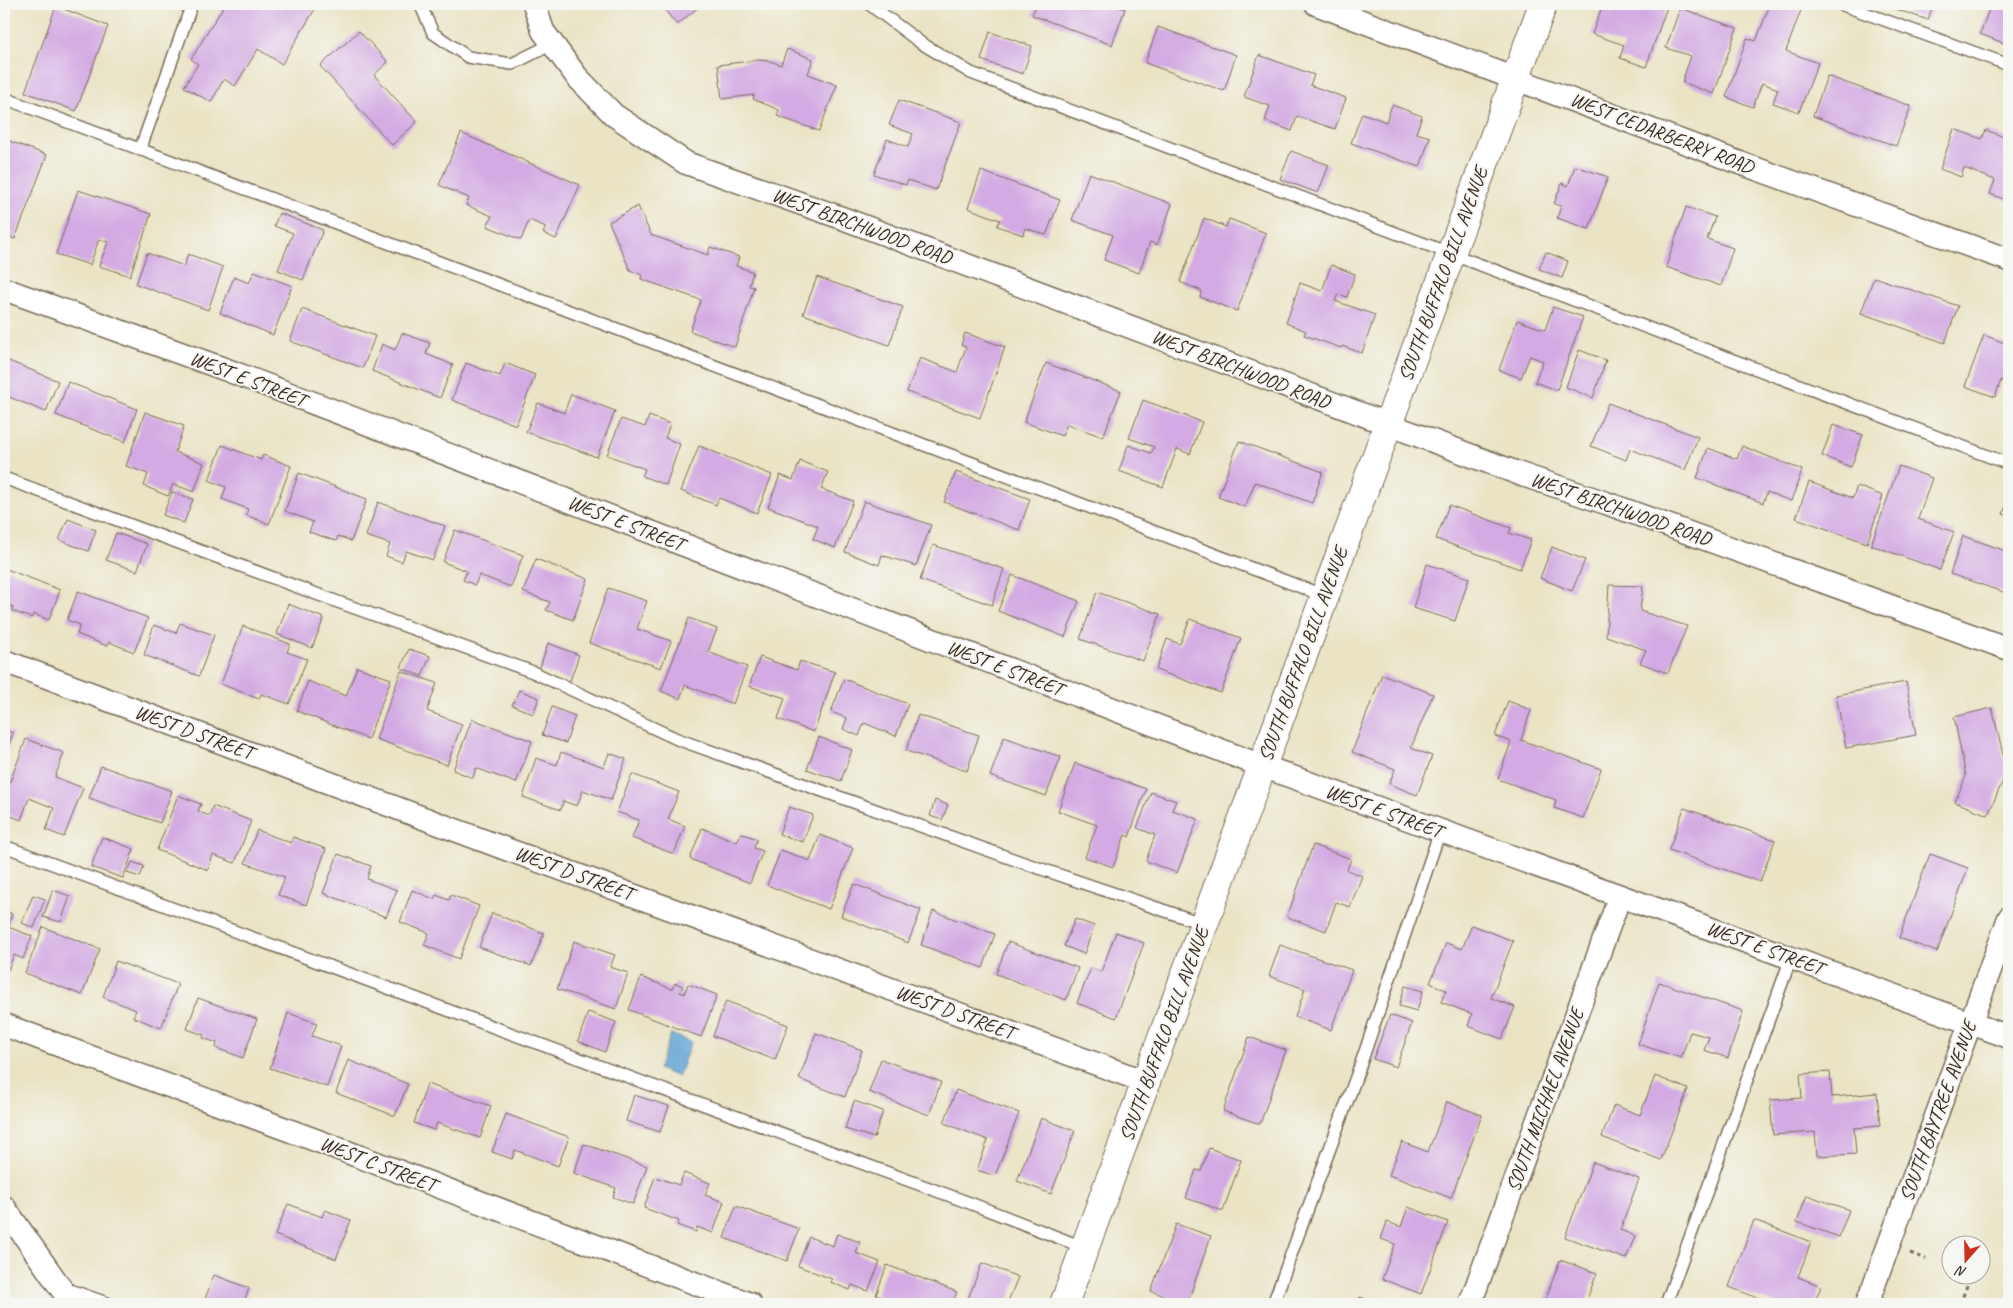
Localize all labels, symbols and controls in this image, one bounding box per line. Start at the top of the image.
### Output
street label: WEST CEDARBERRY ROAD [1567,87,1759,180]
street label: SOUTH BUFFALO BILL AVENUE [1393,161,1494,385]
street label: WEST BIRCHWOOD ROAD [769,182,956,271]
street label: WEST BIRCHWOOD ROAD [1148,323,1335,415]
street label: WEST E STREET [186,345,313,414]
street label: WEST BIRCHWOOD ROAD [1528,466,1716,552]
street label: WEST E STREET [564,489,691,558]
street label: SOUTH BUFFALO BILL AVENUE [1253,541,1354,765]
street label: WEST E STREET [943,634,1070,703]
street label: WEST D STREET [132,699,261,767]
street label: WEST E STREET [1322,778,1449,845]
street label: WEST D STREET [512,840,641,908]
street label: WEST E STREET [1703,915,1830,982]
street label: SOUTH BUFFALO BILL AVENUE [1114,921,1215,1145]
street label: WEST D STREET [893,979,1022,1047]
street label: SOUTH MICHAEL AVENUE [1500,1002,1591,1195]
street label: SOUTH BAYTREE AVENUE [1894,1015,1983,1205]
street label: WEST C STREET [317,1131,444,1199]
north arrow [1940,1236,1990,1286]
text: N [1953,1261,1969,1281]

